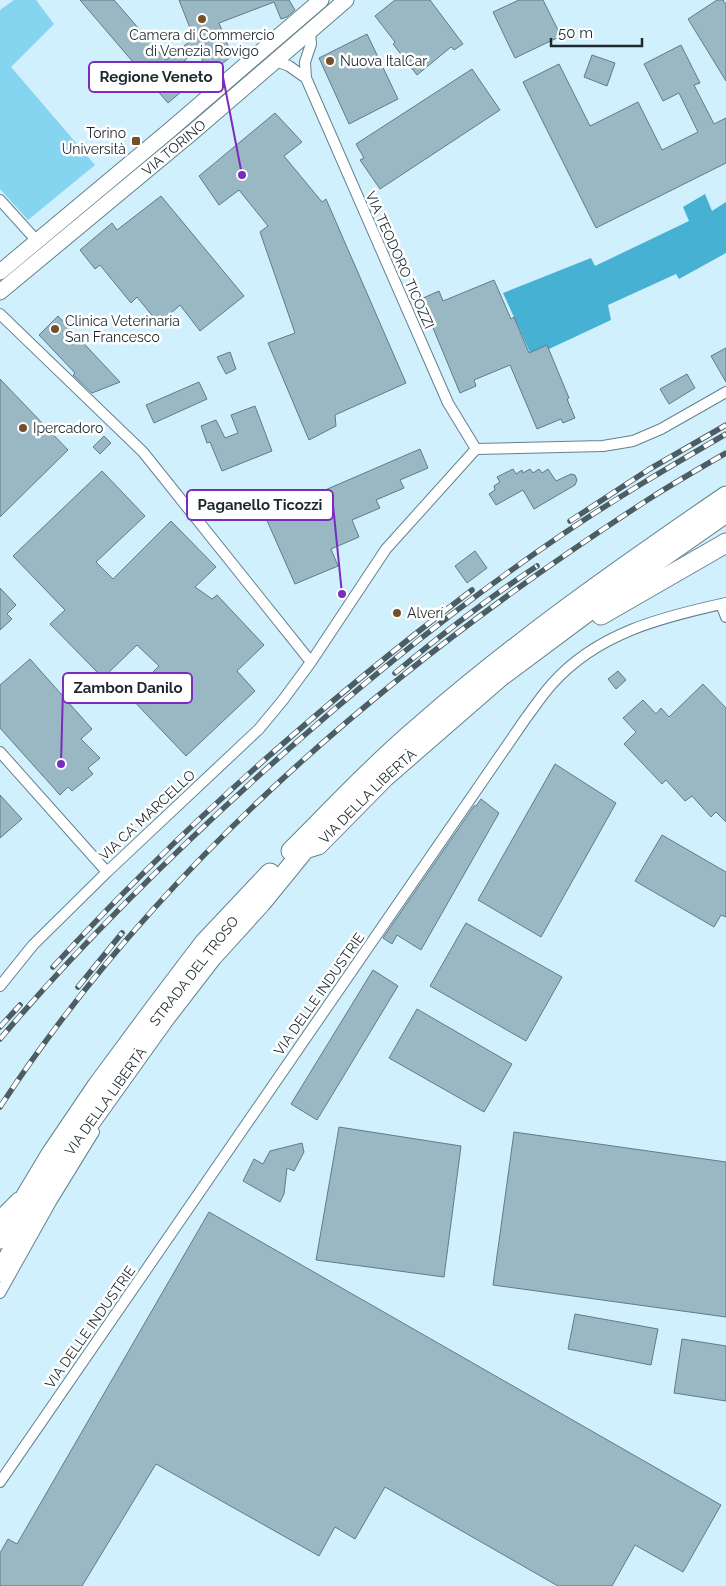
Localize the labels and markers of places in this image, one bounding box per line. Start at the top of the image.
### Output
marker: Camera di Commercio di Venezia Rovigo [196,13,208,25]
place label: Camera di Commercio di Venezia Rovigo [129,27,275,59]
place label: Nuova ItalCar [340,53,427,69]
marker: Nuova ItalCar [324,55,336,67]
callout: Regione Veneto [89,62,223,92]
place label: Torino Università [62,125,126,157]
marker: Torino Università [130,135,142,147]
place label: Clinica Veterinaria San Francesco [65,313,180,345]
marker: Clinica Veterinaria San Francesco [49,323,61,335]
place label: Ipercadoro [33,420,103,436]
marker: Ipercadoro [17,422,29,434]
callout: Paganello Ticozzi [187,490,333,520]
place label: Alverí [407,605,444,621]
marker: Alverí [391,607,403,619]
callout: Zambon Danilo [63,673,192,703]

